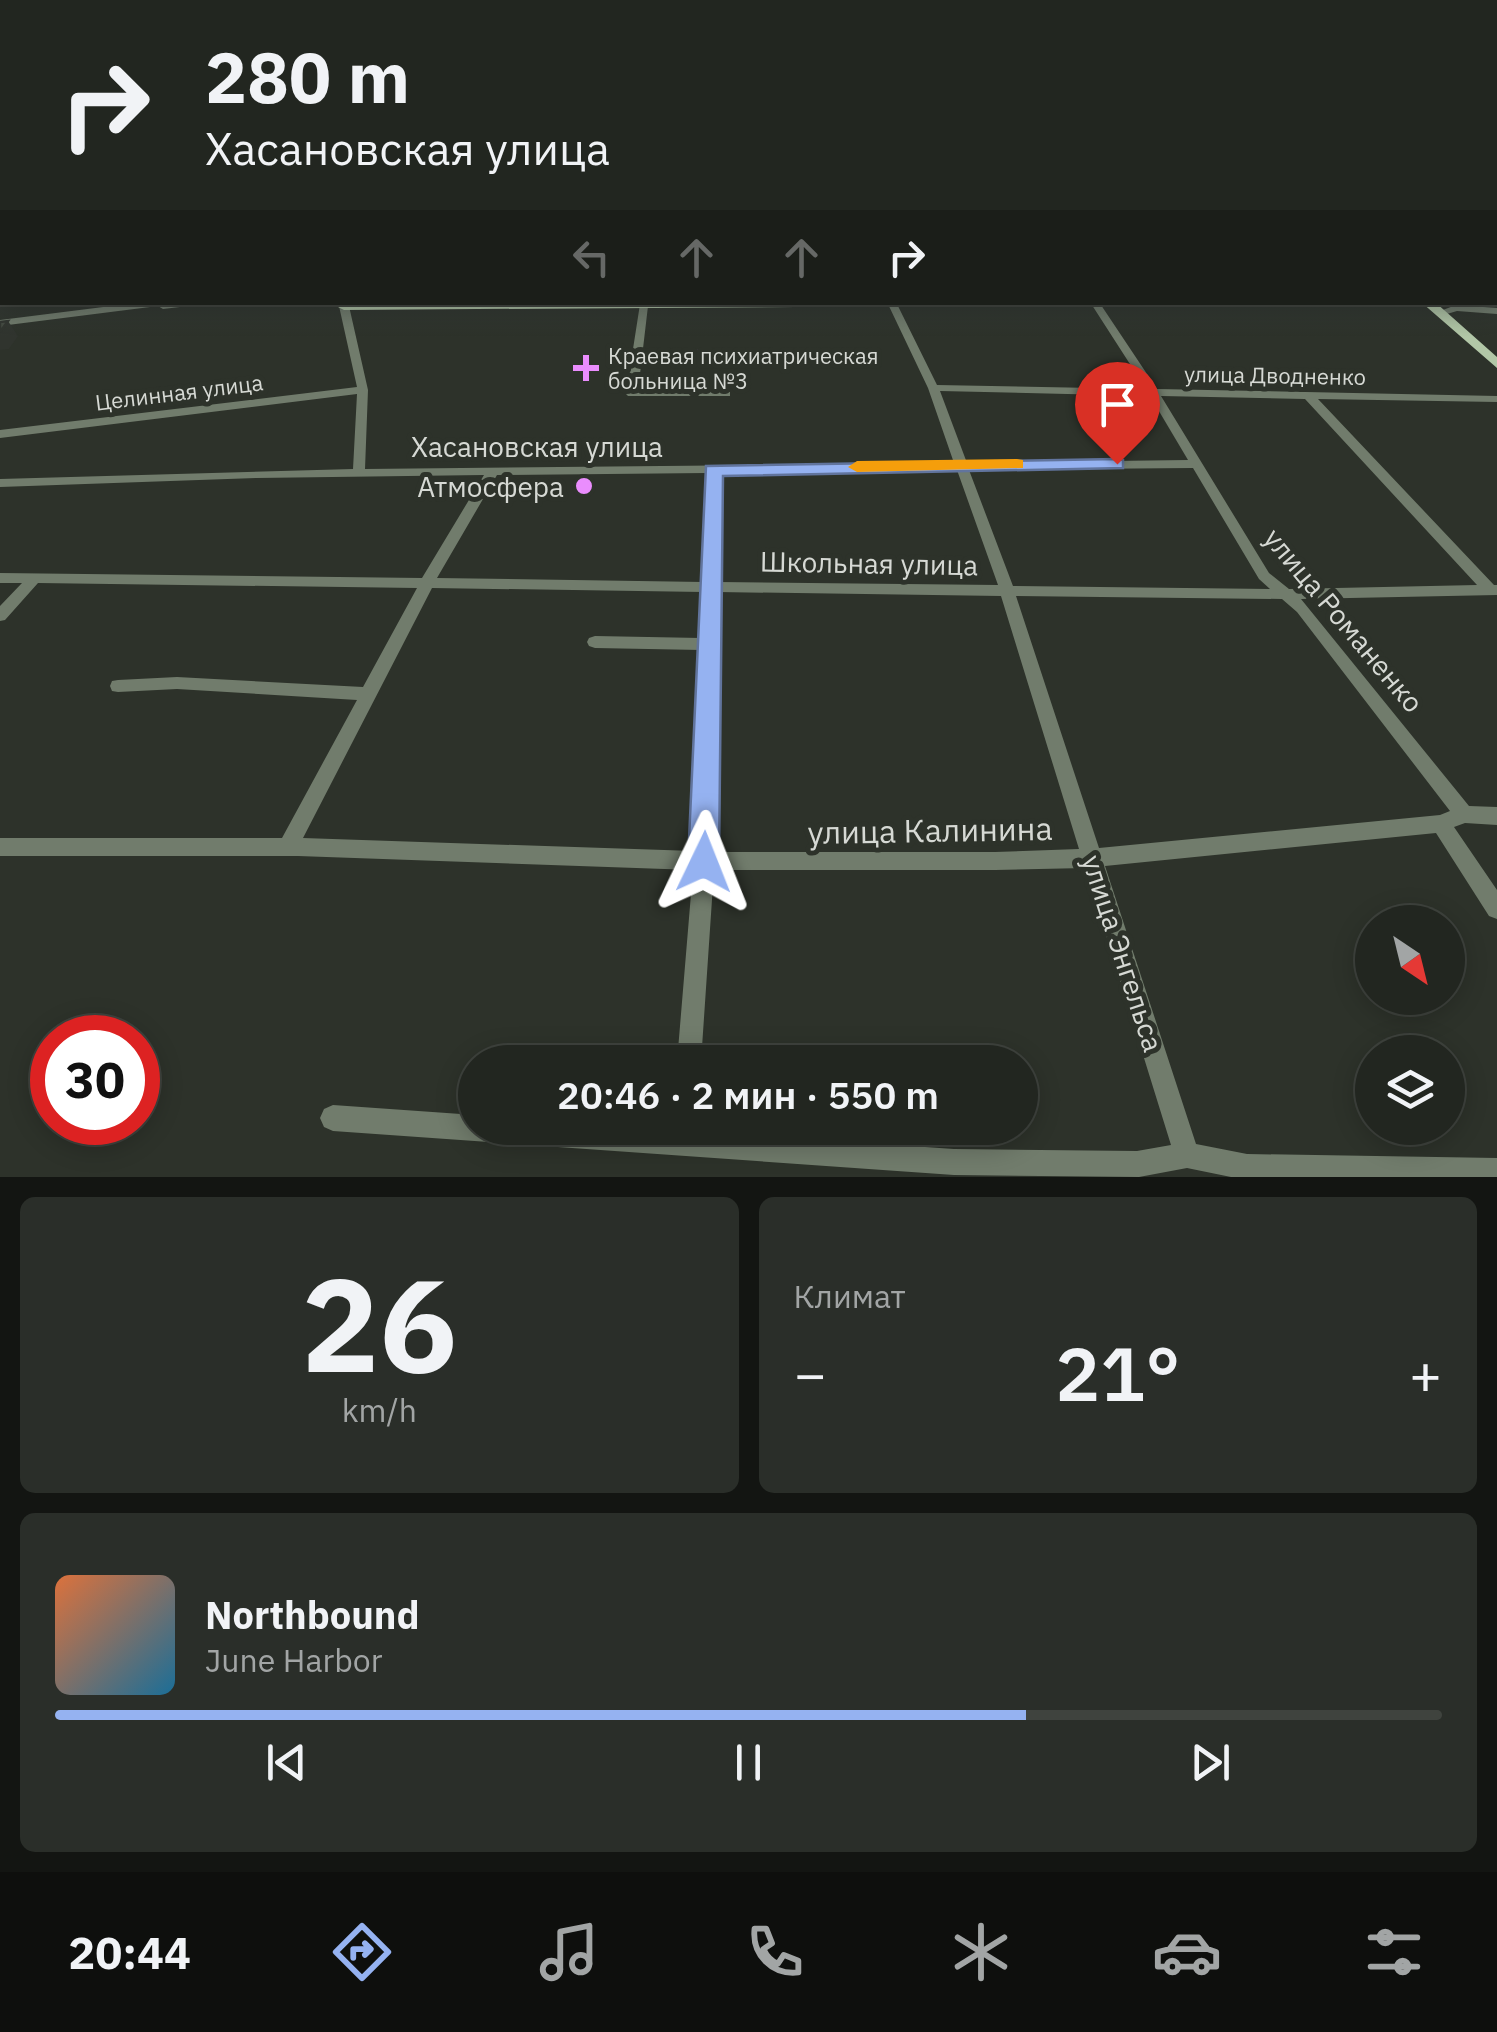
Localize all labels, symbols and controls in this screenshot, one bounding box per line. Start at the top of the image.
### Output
text: 280 m [205,31,410,122]
icon: right [40,40,170,170]
text: Хасановская улица [205,119,610,177]
icon: left [564,230,619,285]
icon: ahead [669,230,724,285]
icon: ahead [774,230,829,285]
icon: right [879,230,934,285]
place label: Краевая психиатрическая больница №3 [608,341,879,395]
marker: Краевая психиатрическая больница №3 [573,355,599,381]
street label: улица Дводненко [1184,359,1366,391]
pin [1075,362,1160,465]
street label: Целинная улица [93,367,265,417]
icon: arrive [1090,377,1145,432]
street label: Хасановская улица [411,428,663,465]
place label: Атмосфера [417,468,564,505]
marker: Атмосфера [573,475,595,497]
street label: улица Романенко [1256,520,1432,720]
street label: Школьная улица [760,543,978,583]
street label: улица Калинина [807,807,1053,853]
position arrow [652,810,756,914]
street label: улица Энгельса [1074,850,1172,1056]
north arrow [1355,905,1465,1015]
map controls [1355,905,1465,1145]
speed limit sign: 30 [30,1015,160,1145]
button: layers [1355,1035,1465,1145]
text: 20:46 · 2 мин · 550 m [557,1070,939,1119]
text: 26 [301,1239,457,1408]
text: Климат [794,1275,906,1317]
text: 21° [1055,1324,1180,1422]
text: − [794,1338,827,1409]
text: + [1409,1338,1442,1409]
text: km/h [342,1389,417,1431]
text: Northbound [205,1590,420,1639]
text: June Harbor [205,1639,382,1681]
icon: previous [259,1735,314,1790]
icon: pause [721,1735,776,1790]
icon: next [1183,1735,1238,1790]
icon: directions [327,1917,397,1987]
icon: music [534,1917,604,1987]
icon: phone [740,1917,810,1987]
icon: climate [946,1917,1016,1987]
icon: car [1152,1917,1222,1987]
icon: filters [1359,1917,1429,1987]
text: 20:44 [68,1923,191,1981]

